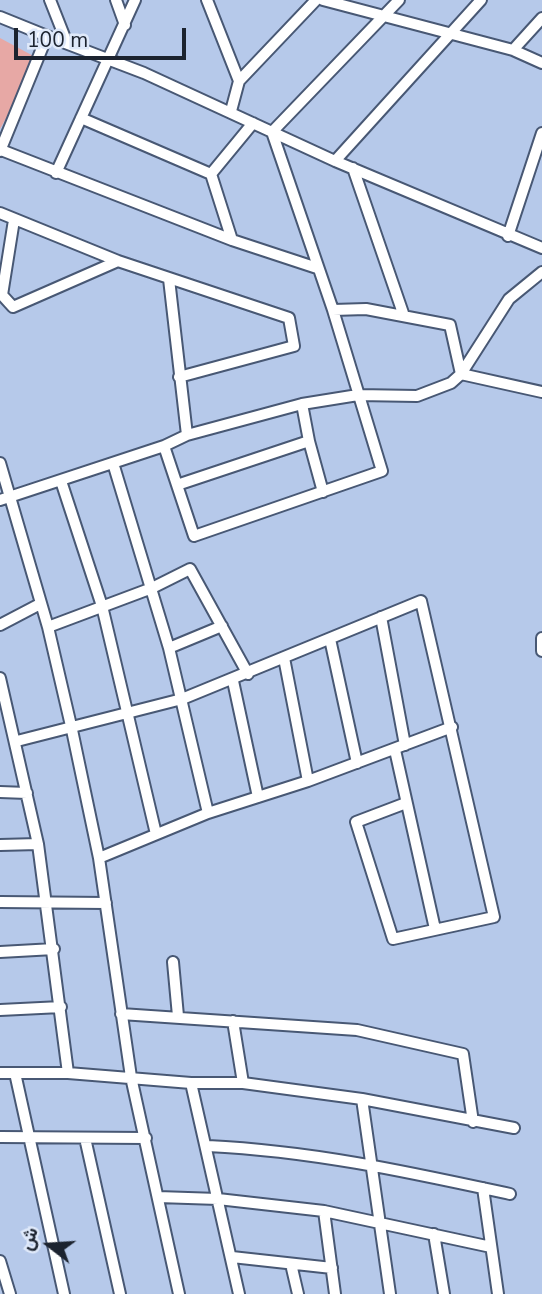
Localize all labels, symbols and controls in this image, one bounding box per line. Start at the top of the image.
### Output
scale bar [18,14,189,58]
text: 100 m [27,26,88,54]
north arrow [14,1210,84,1280]
text: ش [13,1224,45,1254]

